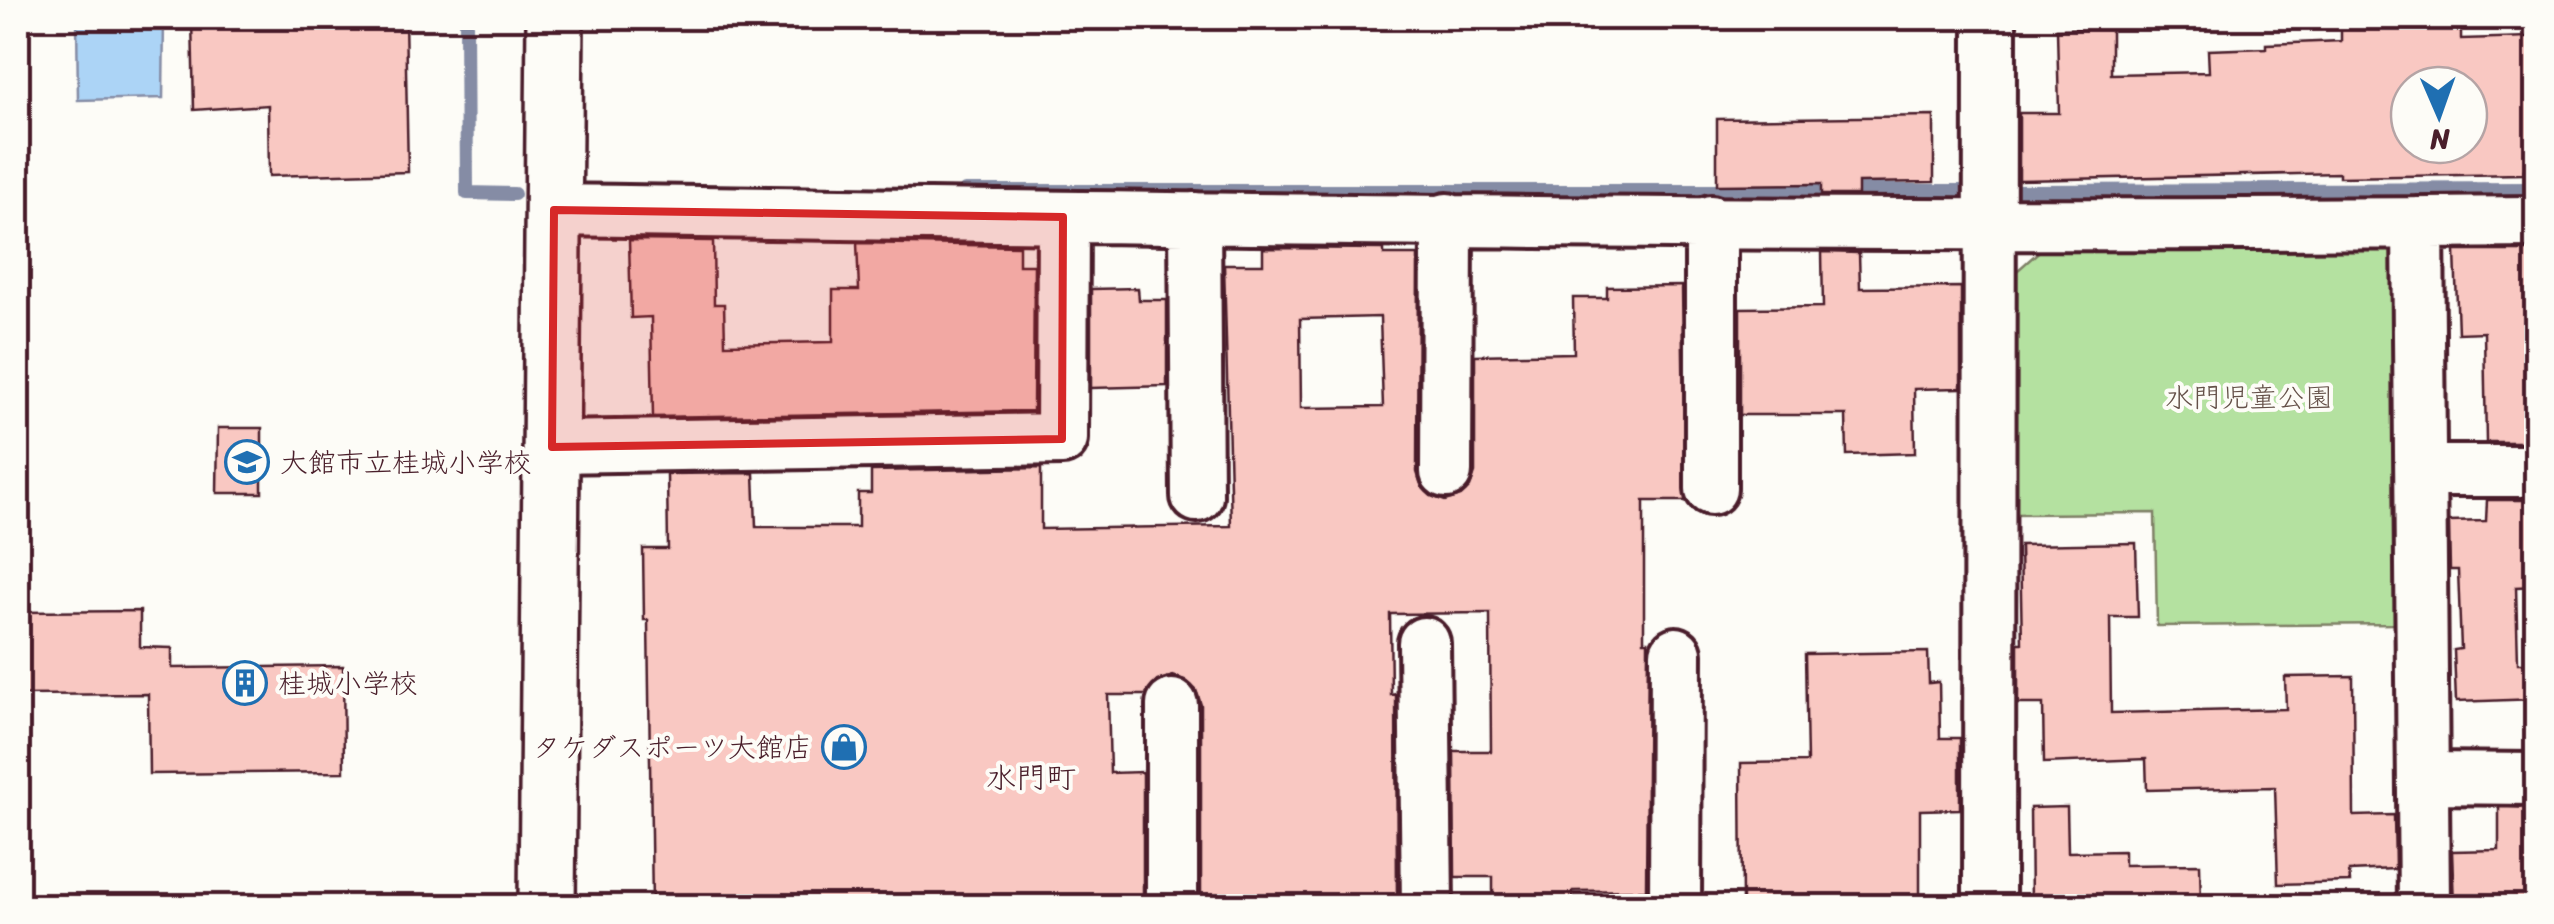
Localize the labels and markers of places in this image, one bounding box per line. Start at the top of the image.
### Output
place label: 大館市立桂城小学校 [280,438,532,487]
school or university icon: 大館市立桂城小学校 [224,439,270,485]
place label: 桂城小学校 [278,659,418,708]
building icon: 桂城小学校 [222,660,268,706]
place label: タケダスポーツ大館店 [533,723,812,772]
shop icon: タケダスポーツ大館店 [821,724,867,770]

